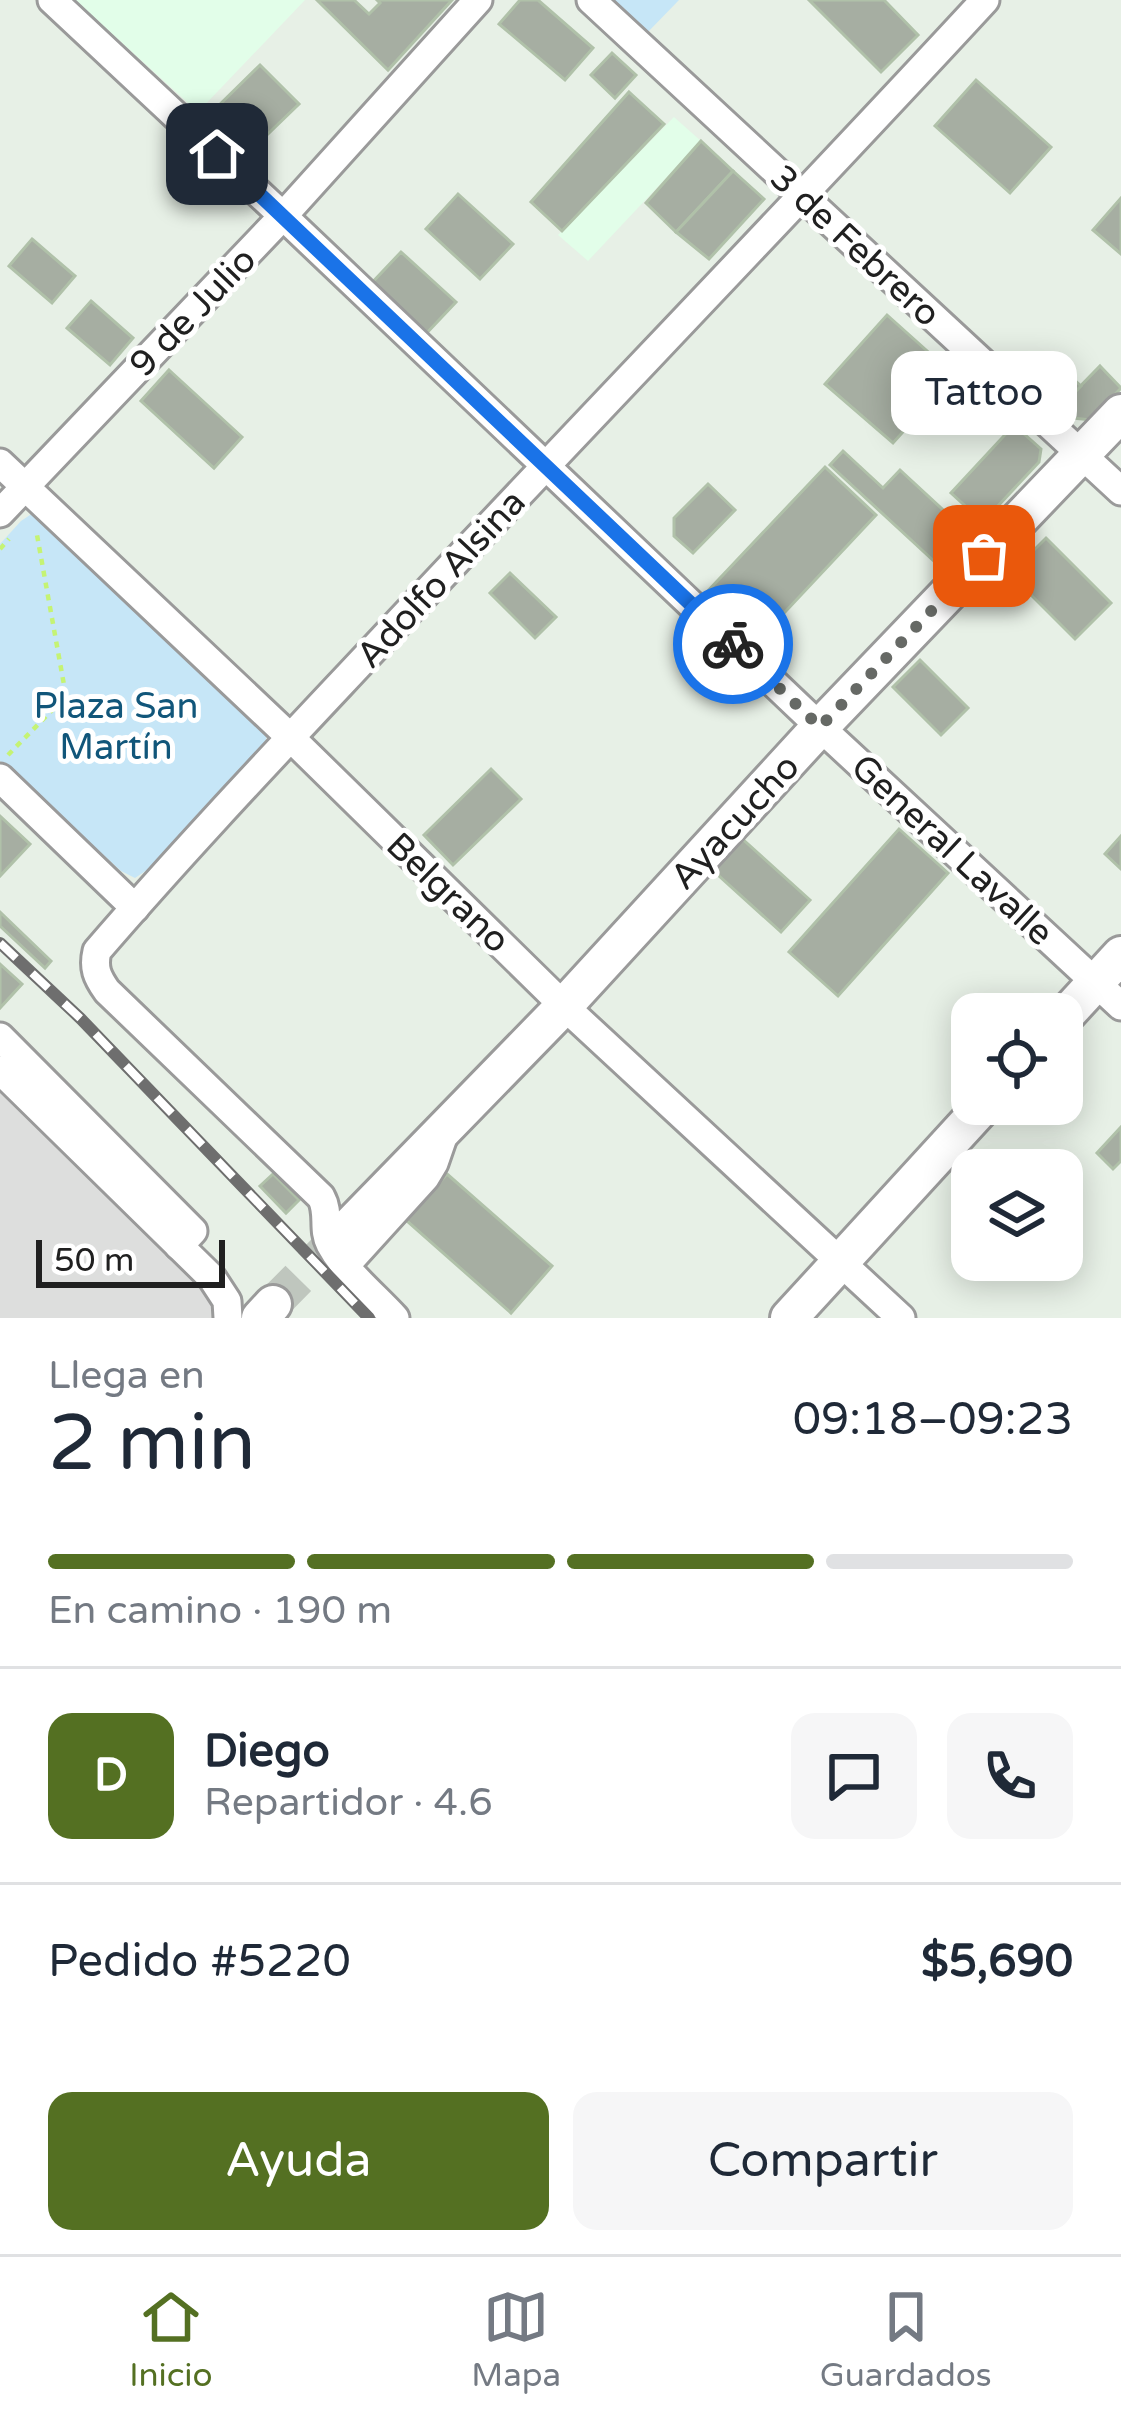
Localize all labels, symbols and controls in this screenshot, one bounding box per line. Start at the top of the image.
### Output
pin [166,103,268,205]
icon: home [184,121,250,187]
street label: 3 de Febrero [761,156,949,336]
street label: 9 de Julio [121,239,265,386]
callout: Tattoo [891,352,1077,436]
text: Tattoo [924,369,1044,416]
street label: Adolfo Alsina [348,481,535,677]
pin [933,505,1035,607]
icon: bag [951,523,1017,589]
courier [673,584,793,704]
icon: bike [700,611,766,677]
park label: Plaza San Martín [33,685,199,769]
street label: Ayacucho [662,746,808,898]
street label: General Lavalle [842,746,1062,955]
street label: Belgrano [377,824,519,962]
map controls [951,993,1083,1281]
button: locate [951,993,1083,1125]
button: layers [951,1149,1083,1281]
scale bar [36,1234,225,1287]
text: 50 m [54,1241,134,1280]
text: Llega en [48,1352,205,1399]
text: 09:18–09:23 [793,1393,1073,1447]
text: 2 min [48,1397,256,1491]
text: En camino · 190 m [48,1587,392,1634]
button: chat [791,1713,917,1839]
button: phone [947,1713,1073,1839]
text: Diego [204,1725,330,1779]
text: D [94,1749,128,1803]
text: Repartidor · 4.6 [204,1779,493,1826]
text: Pedido #5220 [48,1935,351,1989]
text: $5,690 [921,1935,1073,1989]
button: Ayuda [48,2092,549,2230]
button: Compartir [573,2092,1073,2230]
tab: Inicio [129,2284,213,2395]
tab: Mapa [471,2284,561,2395]
tab: Guardados [820,2284,992,2395]

